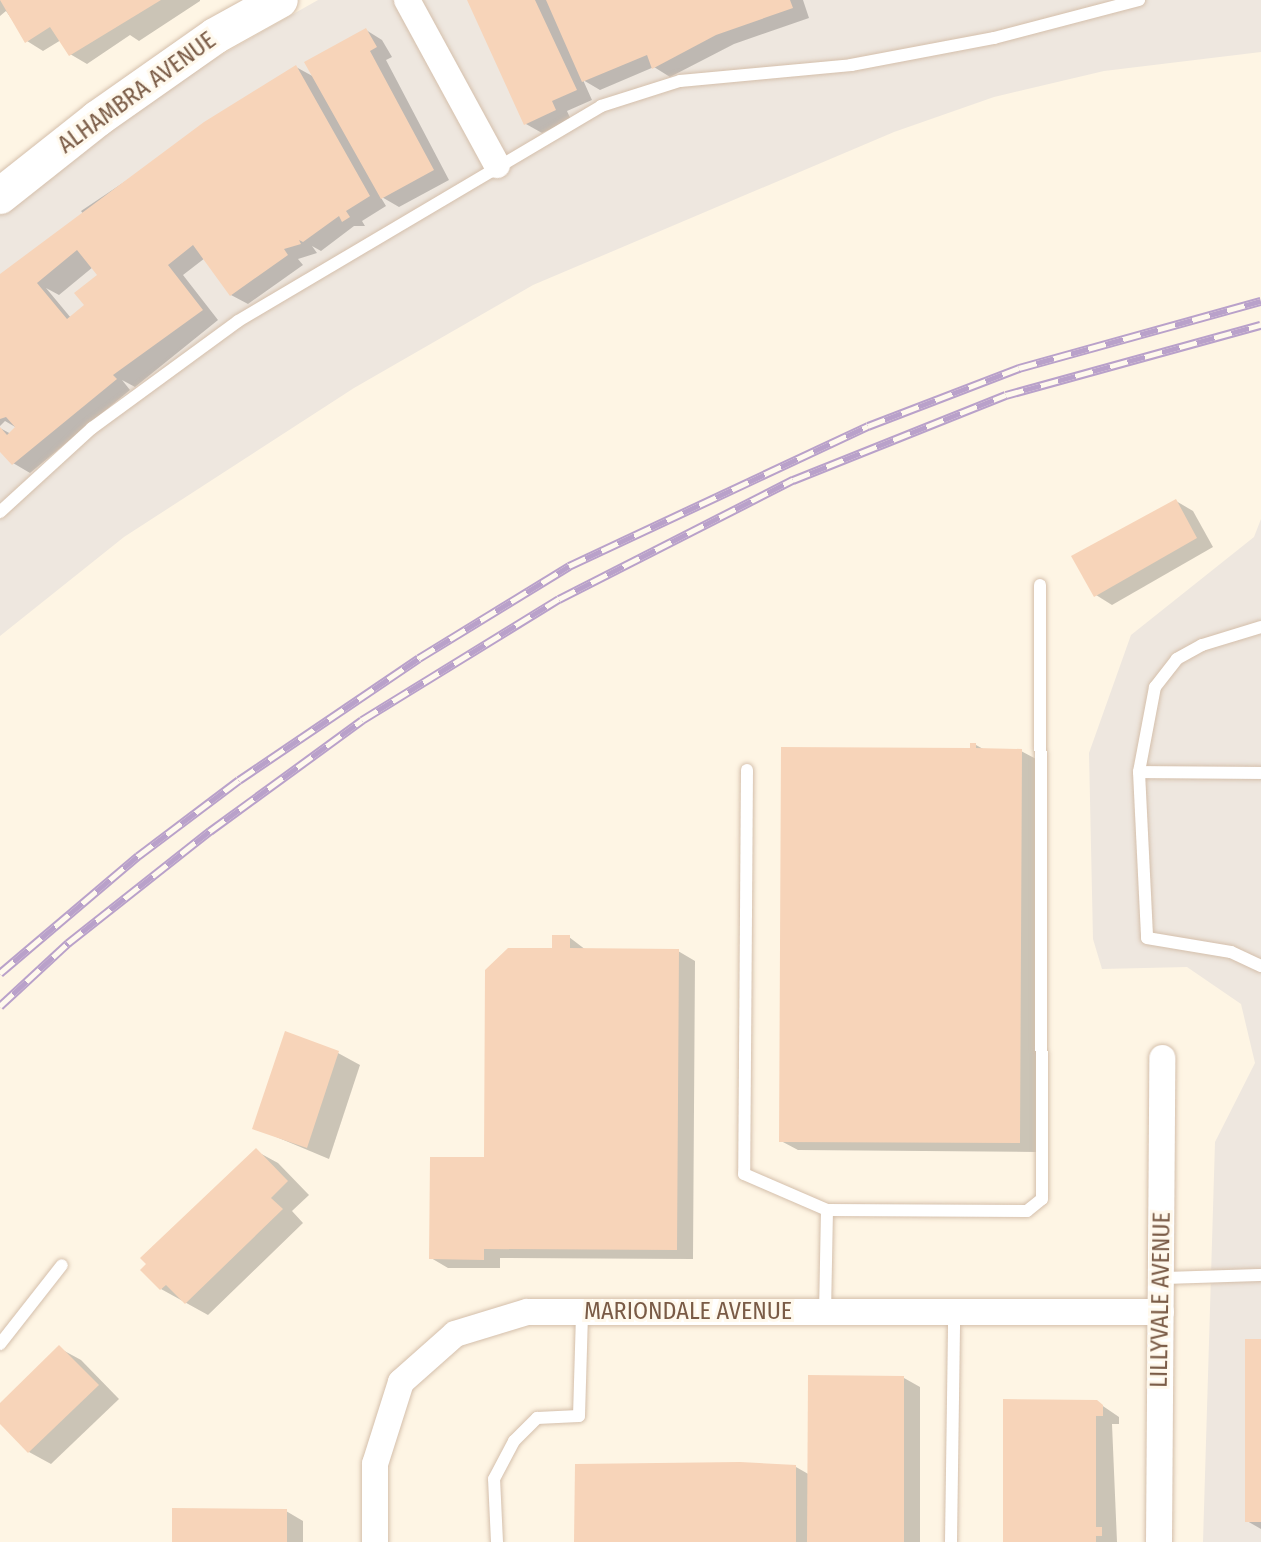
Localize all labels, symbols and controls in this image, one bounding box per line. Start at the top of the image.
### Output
street label: ALHAMBRA AVENUE [53,26,221,160]
street label: LILLYVALE AVENUE [1145,1212,1177,1388]
street label: MARIONDALE AVENUE [584,1298,792,1326]

